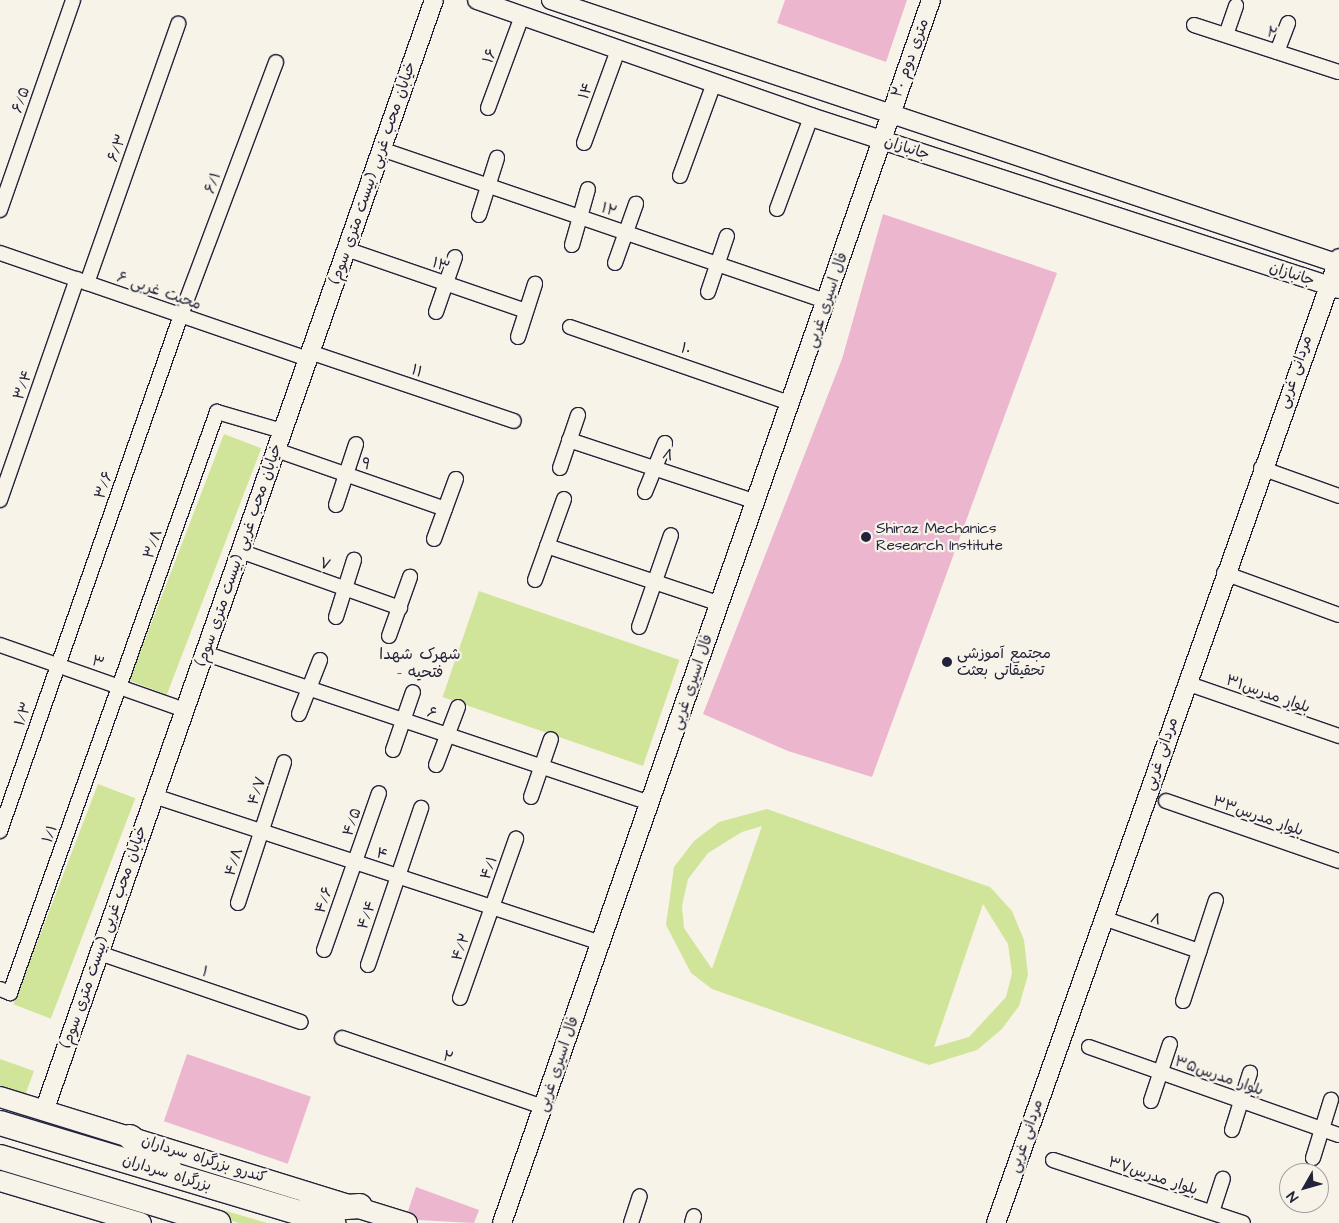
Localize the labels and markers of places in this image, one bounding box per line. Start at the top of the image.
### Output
place label: Shiraz Mechanics Research Institute [876,519,1003,554]
marker: Shiraz Mechanics Research Institute [860,531,872,543]
place label: مجتمع آموزشی تحقیقاتی بعثت [957,644,1051,679]
marker: مجتمع آموزشی تحقیقاتی بعثت [941,656,953,668]

